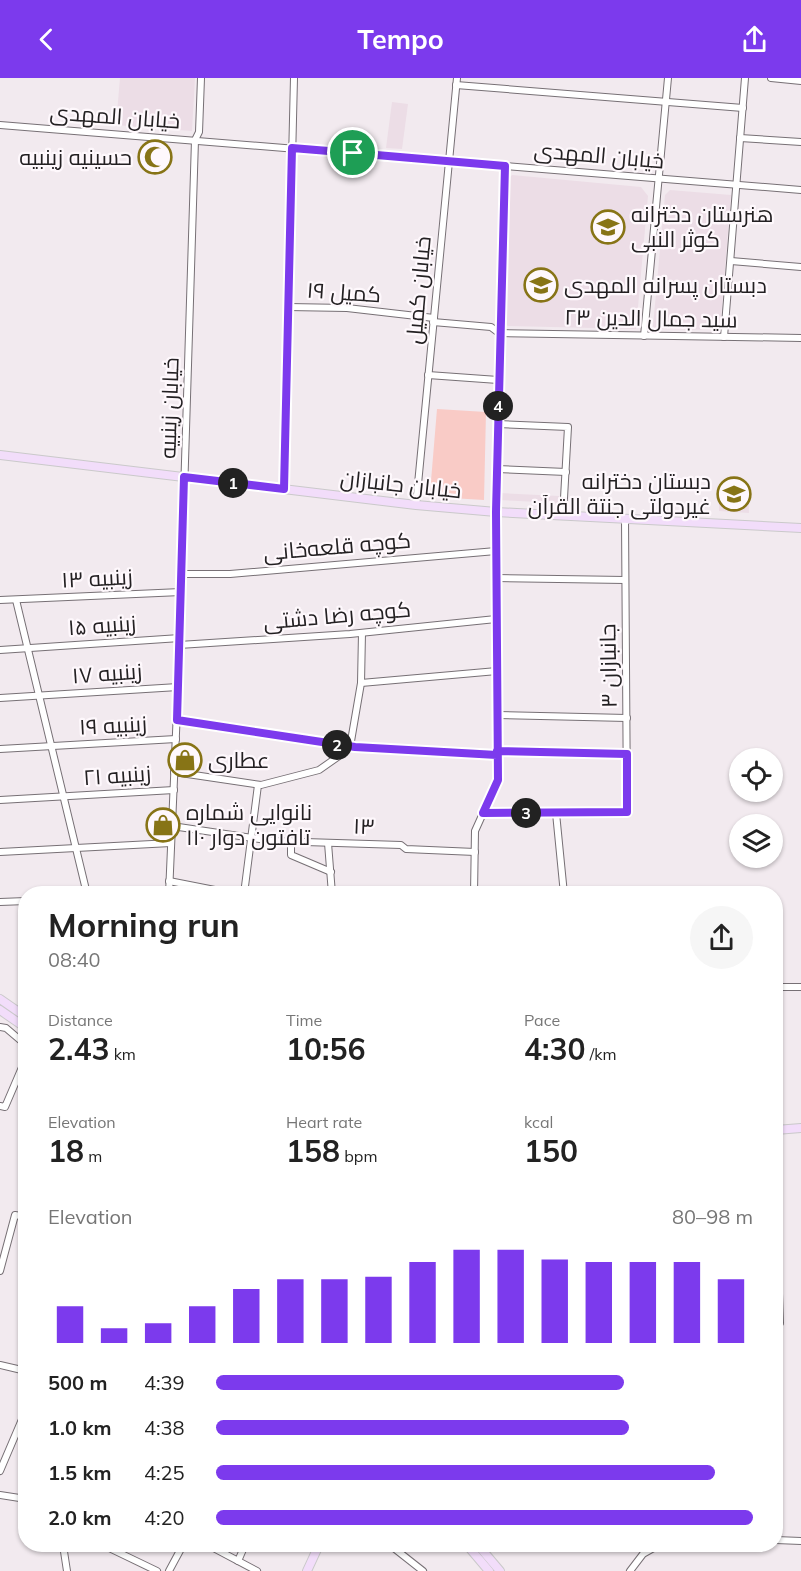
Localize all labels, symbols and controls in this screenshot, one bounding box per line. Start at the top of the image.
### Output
text: Tempo [357,22,444,56]
icon: back [30,23,63,56]
icon: share [738,23,771,56]
street label: خیابان المهدی [49,97,181,135]
pin [327,127,378,178]
street label: خیابان المهدی [533,135,665,175]
icon: arrive [336,136,369,169]
mosque icon: حسینیه زینبیه [137,139,173,175]
place label: حسینیه زینبیه [19,143,132,171]
place label: هنرستان دخترانه کوثر النبی [631,200,774,253]
school or university icon: هنرستان دخترانه کوثر النبی [590,209,626,245]
street label: خیابان کمیل [399,235,437,345]
school or university icon: دبستان پسرانه المهدی [523,267,559,303]
place label: دبستان پسرانه المهدی [564,271,767,300]
street label: کمیل ۱۹ [306,275,382,309]
street label: سید جمال الدین ۲۳ [564,302,738,334]
street label: خیابان زینبیه [153,357,185,459]
pin: 4 [483,391,513,421]
text: 4 [493,396,503,416]
street label: خیابان جانبازان [339,464,463,504]
place label: دبستان دخترانه غیردولتی جنتة القرآن [528,467,711,520]
pin: 1 [218,468,248,498]
text: 1 [228,473,238,493]
school or university icon: دبستان دخترانه غیردولتی جنتة القرآن [716,476,752,512]
street label: کوچه قلعه‌خانی [262,526,412,567]
street label: زینبیه ۱۳ [61,562,133,594]
street label: کوچه رضا دشتی [262,595,412,636]
street label: زینبیه ۱۵ [67,609,137,641]
street label: جانبازان ۳ [593,624,623,708]
street label: زینبیه ۱۷ [71,657,143,689]
street label: زینبیه ۱۹ [78,709,148,741]
pin: 2 [322,730,352,760]
text: 2 [332,735,342,755]
shop icon: عطاری [167,742,203,778]
place label: عطاری [208,746,270,774]
map controls [729,748,783,868]
button: locate [729,748,783,802]
street label: زینبیه ۲۱ [82,759,152,791]
place label: نانوایی شماره ۱۱۰ تافتون دوار [186,798,312,851]
pin: 3 [511,798,541,828]
text: 3 [521,803,531,823]
shop icon: نانوایی شماره ۱۱۰ تافتون دوار [145,807,181,843]
street label: ۱۳ [353,812,375,840]
button: layers [729,814,783,868]
text: Morning run [48,904,240,945]
button: share [690,906,753,969]
text: 08:40 [48,947,101,972]
text: Distance [48,1010,113,1030]
text: Time [286,1010,322,1030]
text: Pace [524,1010,560,1030]
text: 2.43 [48,1030,109,1068]
text: 10:56 [286,1030,365,1068]
text: 4:30 [524,1030,585,1068]
text: km [109,1044,136,1064]
text: /km [585,1044,616,1064]
text: Elevation [48,1112,116,1132]
text: Heart rate [286,1112,362,1132]
text: kcal [524,1112,553,1132]
text: 18 [48,1132,84,1170]
text: 158 [286,1132,340,1170]
text: 150 [524,1132,578,1170]
text: m [84,1146,102,1166]
text: bpm [340,1146,377,1166]
text: Elevation [48,1204,133,1229]
text: 80–98 m [672,1204,753,1229]
text: 500 m [48,1370,107,1395]
text: 4:39 [144,1370,185,1395]
text: 1.0 km [48,1415,111,1440]
text: 4:38 [144,1415,185,1440]
text: 1.5 km [48,1460,111,1485]
text: 4:25 [144,1460,185,1485]
text: 2.0 km [48,1505,111,1530]
text: 4:20 [144,1505,185,1530]

